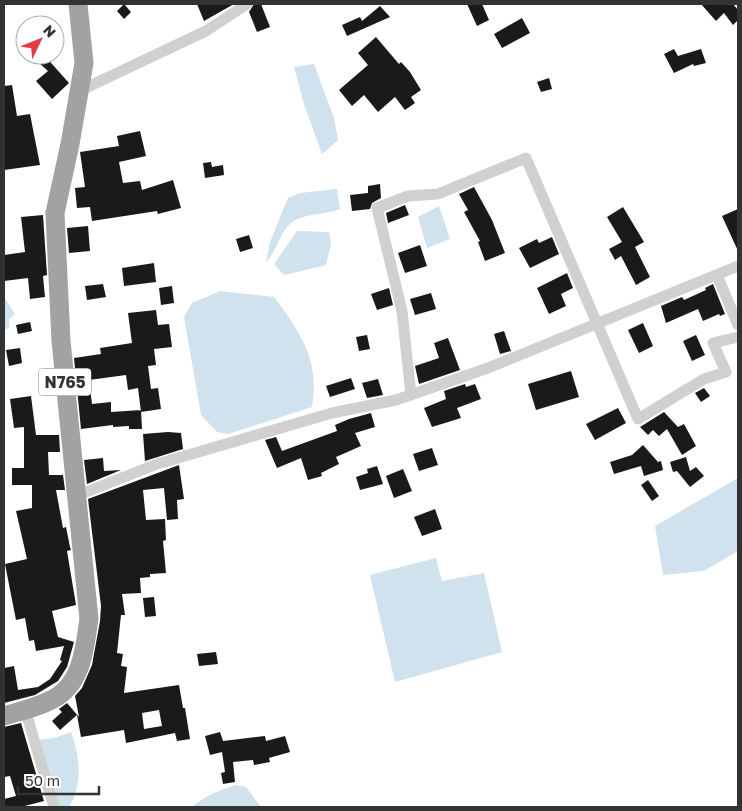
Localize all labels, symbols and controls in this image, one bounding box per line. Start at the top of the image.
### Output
north arrow [15,15,65,65]
text: N [40,21,60,40]
road number: N765 [39,368,91,396]
scale bar [18,764,99,796]
text: 50 m [25,771,60,789]

